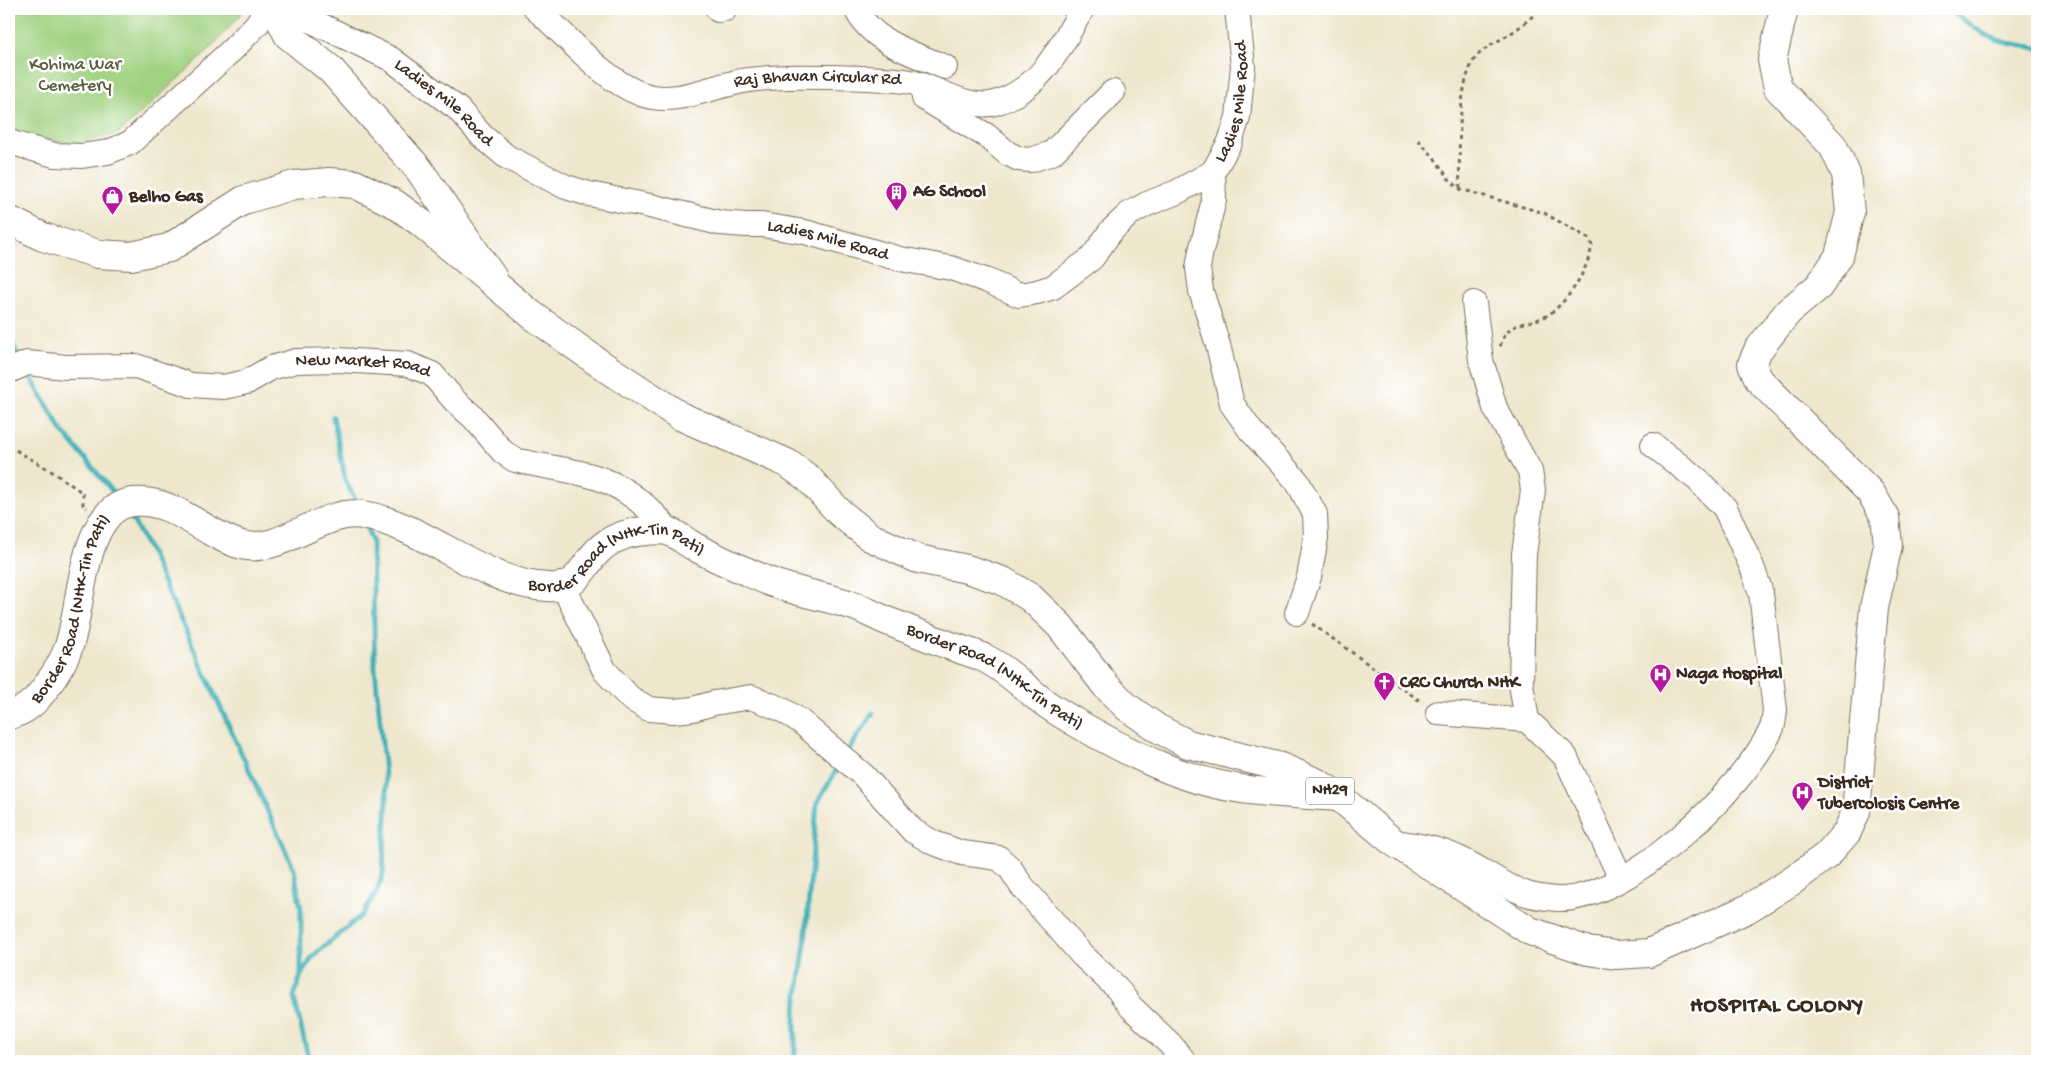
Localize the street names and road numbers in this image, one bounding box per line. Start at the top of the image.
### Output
street label: Ladies Mile Road [1210,38,1254,166]
street label: Ladies Mile Road [390,54,498,152]
street label: Raj Bhavan Circular Rd [732,66,904,93]
street label: Ladies Mile Road [766,216,892,266]
street label: New Market Road [295,349,435,383]
street label: Border Road (NHK-Tin Pati) [26,510,115,709]
street label: Border Road (NHK-Tin Pati) [525,520,708,598]
street label: Border Road (NHK-Tin Pati) [902,619,1087,735]
road number: NH29 [1306,778,1354,804]

